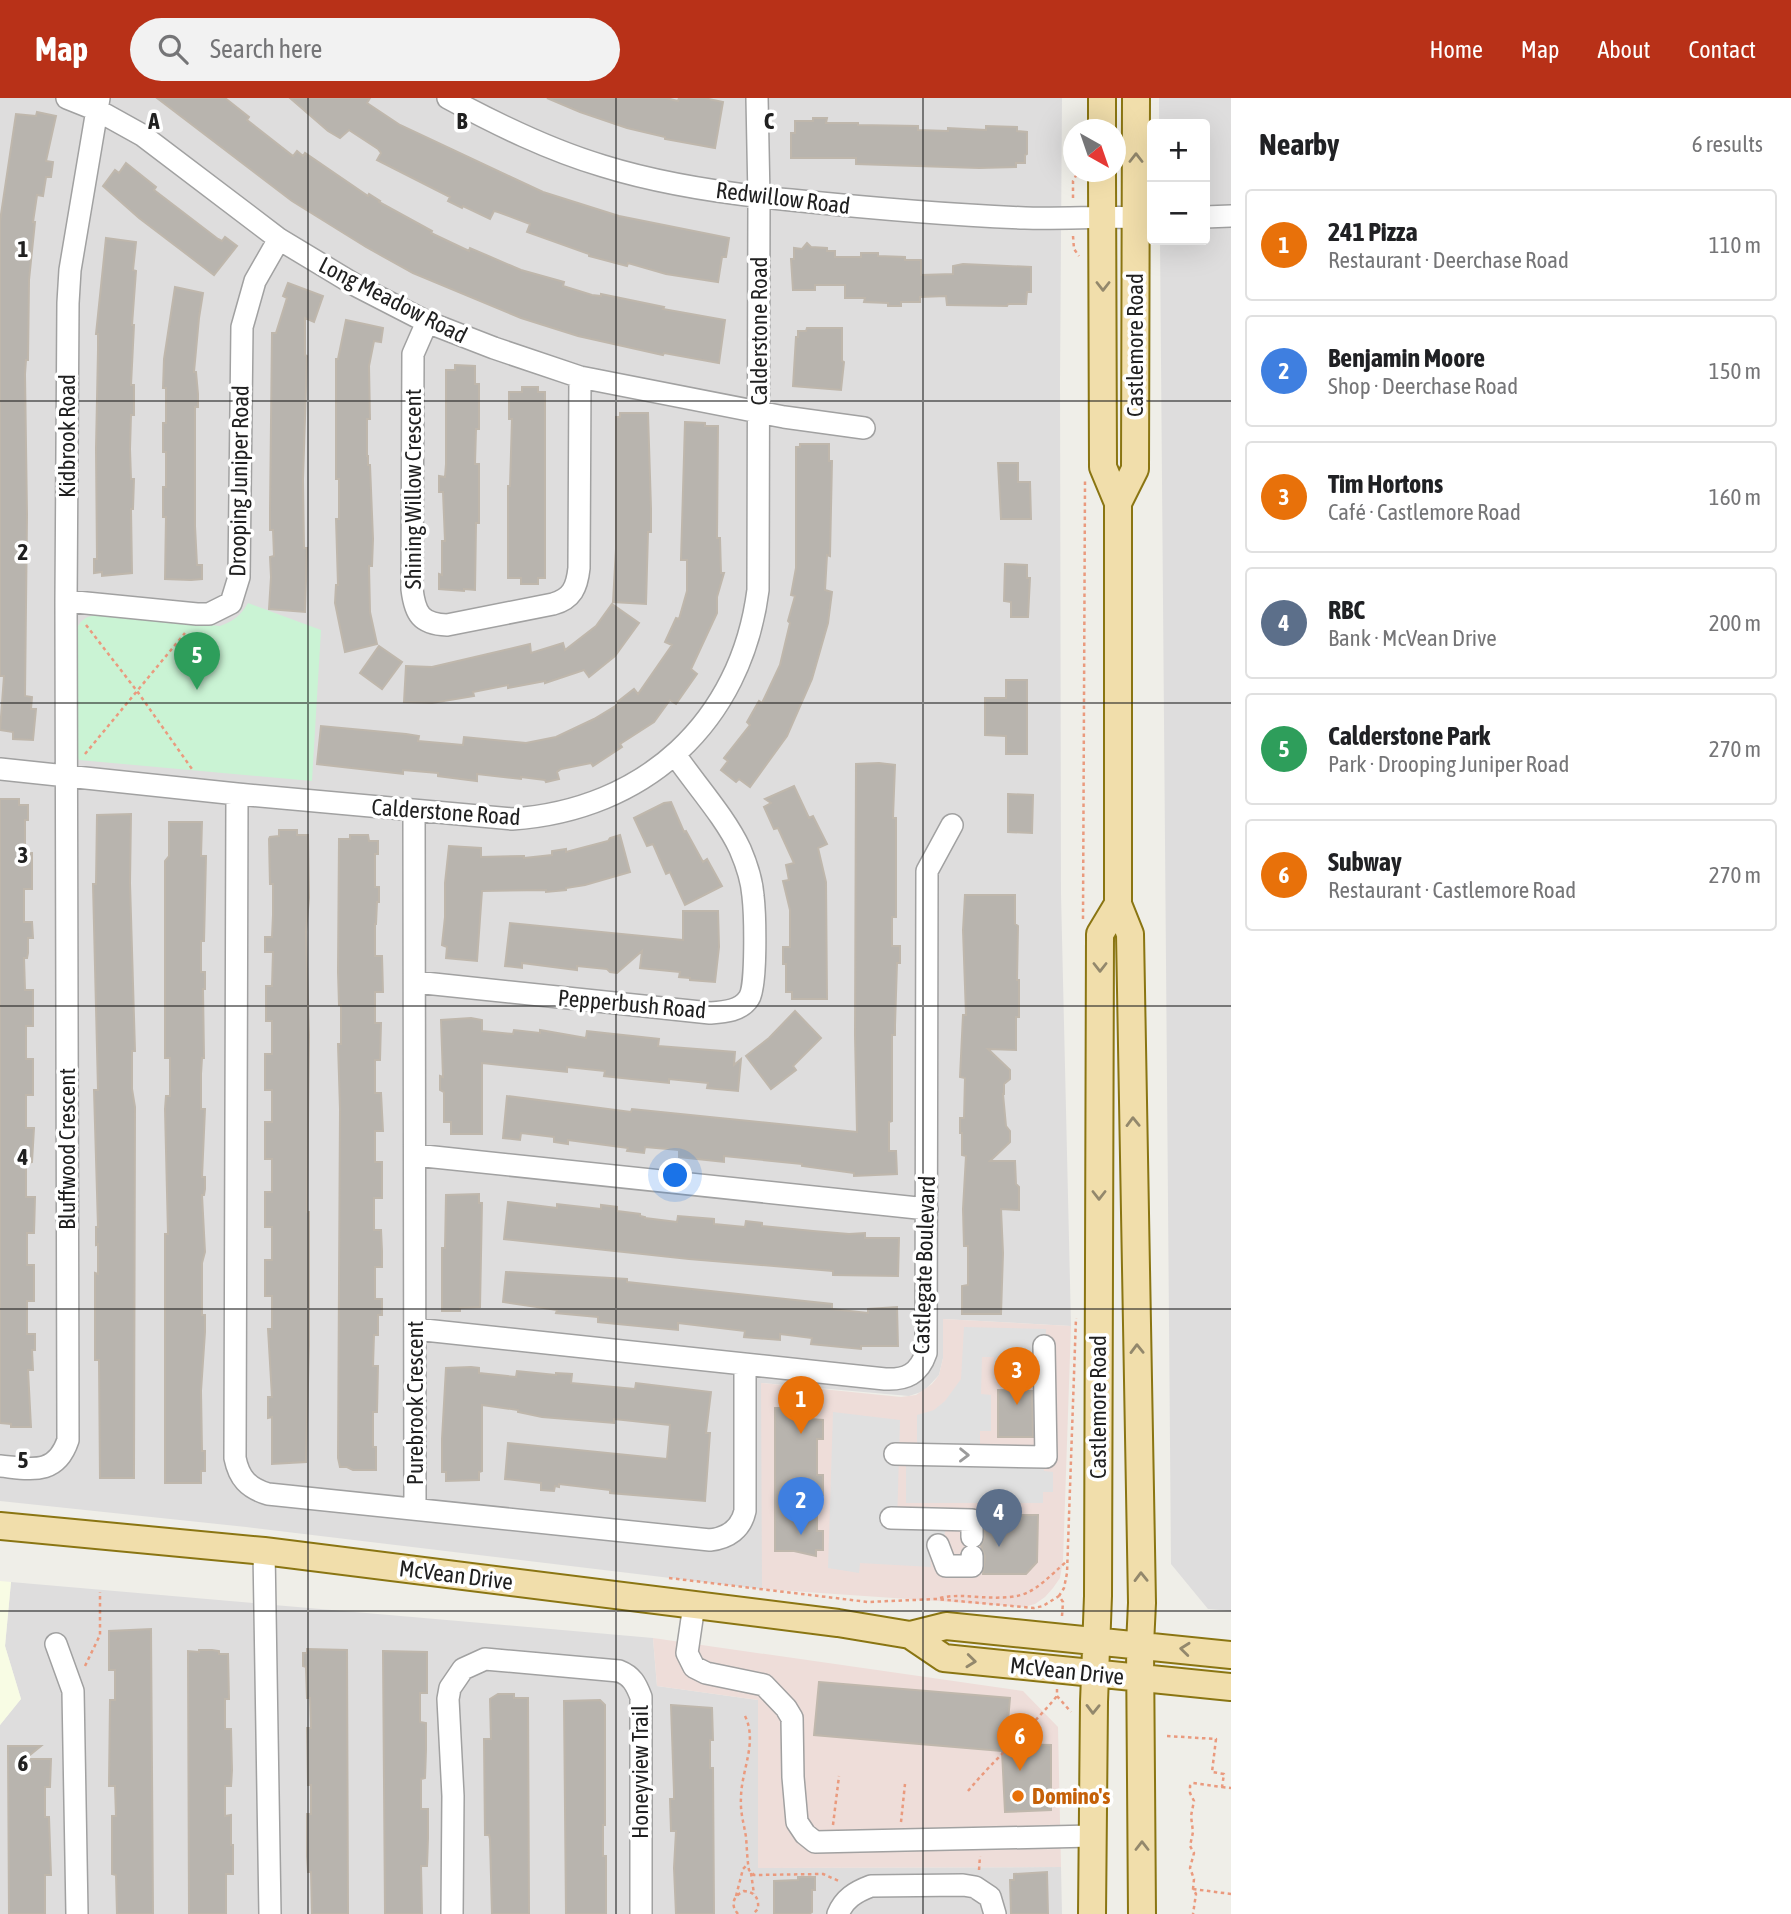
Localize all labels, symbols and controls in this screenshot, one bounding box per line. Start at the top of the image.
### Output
search box [130,18,620,81]
text: Map [35,30,88,68]
icon: search [154,30,192,68]
text: Search here [210,34,322,64]
text: Home [1429,36,1483,63]
text: Map [1521,36,1559,63]
text: About [1597,36,1650,63]
text: Contact [1688,36,1756,63]
text: A [147,108,160,134]
text: B [457,108,468,134]
text: C [764,108,775,134]
north arrow [1063,119,1126,182]
map controls [1147,119,1210,245]
button: + [1147,119,1210,182]
text: Nearby [1259,127,1339,161]
text: 6 results [1692,131,1763,157]
one-way arrow [1128,152,1144,162]
street label: Redwillow Road [714,177,852,219]
button: − [1147,182,1210,245]
text: 241 Pizza [1328,217,1418,247]
text: 1 [1279,232,1289,258]
text: 110 m [1709,232,1761,258]
text: 1 [18,236,29,262]
text: Restaurant · Deerchase Road [1328,247,1569,273]
street label: Long Meadow Road [315,251,471,349]
street label: Calderstone Road [746,256,772,406]
street label: Castlemore Road [1122,273,1148,417]
one-way arrow [1095,282,1111,292]
text: Benjamin Moore [1328,343,1485,373]
text: 2 [1279,358,1289,384]
text: 150 m [1709,358,1761,384]
text: Shop · Deerchase Road [1328,373,1518,399]
street label: Kidbrook Road [54,374,80,498]
street label: Drooping Juniper Road [224,385,254,577]
street label: Shining Willow Crescent [400,389,426,589]
text: Tim Hortons [1328,469,1443,499]
text: 3 [1279,484,1289,510]
text: 160 m [1709,484,1761,510]
text: Café · Castlemore Road [1328,499,1521,525]
text: 2 [18,539,28,565]
text: RBC [1328,595,1365,625]
text: 4 [1279,610,1289,636]
text: 200 m [1709,610,1761,636]
text: Bank · McVean Drive [1328,625,1497,651]
pin: 5 [174,632,220,690]
text: Calderstone Park [1328,721,1490,751]
text: 5 [1279,736,1289,762]
text: 270 m [1709,736,1761,762]
text: Park · Drooping Juniper Road [1328,751,1569,777]
street label: Calderstone Road [371,794,521,830]
text: 3 [18,842,28,868]
text: Subway [1328,847,1402,877]
text: 6 [1279,862,1289,888]
text: 270 m [1709,862,1761,888]
text: Restaurant · Castlemore Road [1328,877,1576,903]
one-way arrow [1092,962,1108,973]
street label: Pepperbush Road [557,985,707,1023]
street label: Bluffwood Crescent [54,1068,80,1230]
one-way arrow [1126,1116,1141,1127]
text: 4 [17,1144,29,1170]
your location [658,1158,692,1192]
street label: Castlegate Boulevard [908,1175,940,1355]
one-way arrow [1091,1190,1107,1200]
street label: Purebrook Crescent [402,1321,428,1485]
street label: Castlemore Road [1085,1335,1111,1479]
one-way arrow [1130,1344,1145,1355]
pin: 3 [994,1347,1040,1405]
pin: 1 [778,1376,824,1434]
text: 5 [18,1447,29,1473]
one-way arrow [958,1448,969,1463]
pin: 2 [778,1477,824,1535]
pin: 4 [976,1489,1022,1547]
street label: McVean Drive [398,1555,514,1595]
one-way arrow [1134,1571,1149,1582]
one-way arrow [1179,1642,1191,1657]
street label: McVean Drive [1009,1652,1125,1690]
one-way arrow [965,1653,977,1668]
one-way arrow [1086,1704,1101,1715]
street label: Honeyview Trail [627,1705,653,1839]
pin: 6 [997,1713,1043,1771]
text: 6 [18,1750,29,1776]
place label: Domino's [1032,1783,1110,1809]
marker: Domino's [1010,1788,1026,1804]
one-way arrow [1134,1840,1149,1851]

